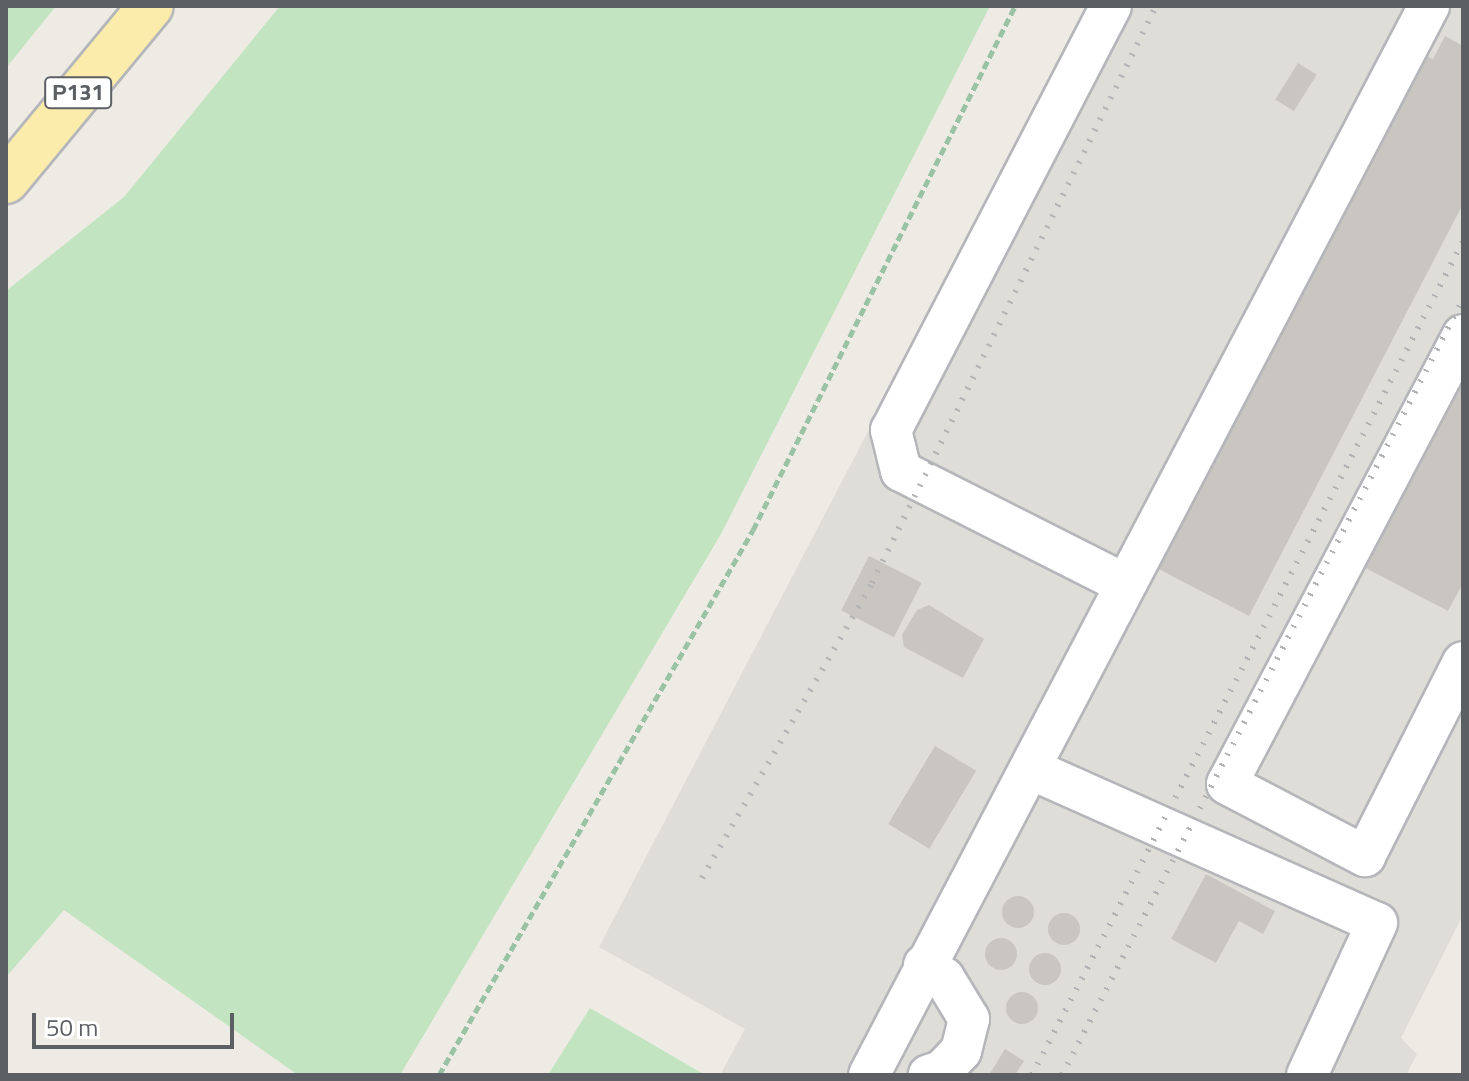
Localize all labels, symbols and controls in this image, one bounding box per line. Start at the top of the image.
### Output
road number: Р131 [44,75,112,111]
scale bar [36,997,238,1047]
text: 50 m [46,1009,98,1045]

